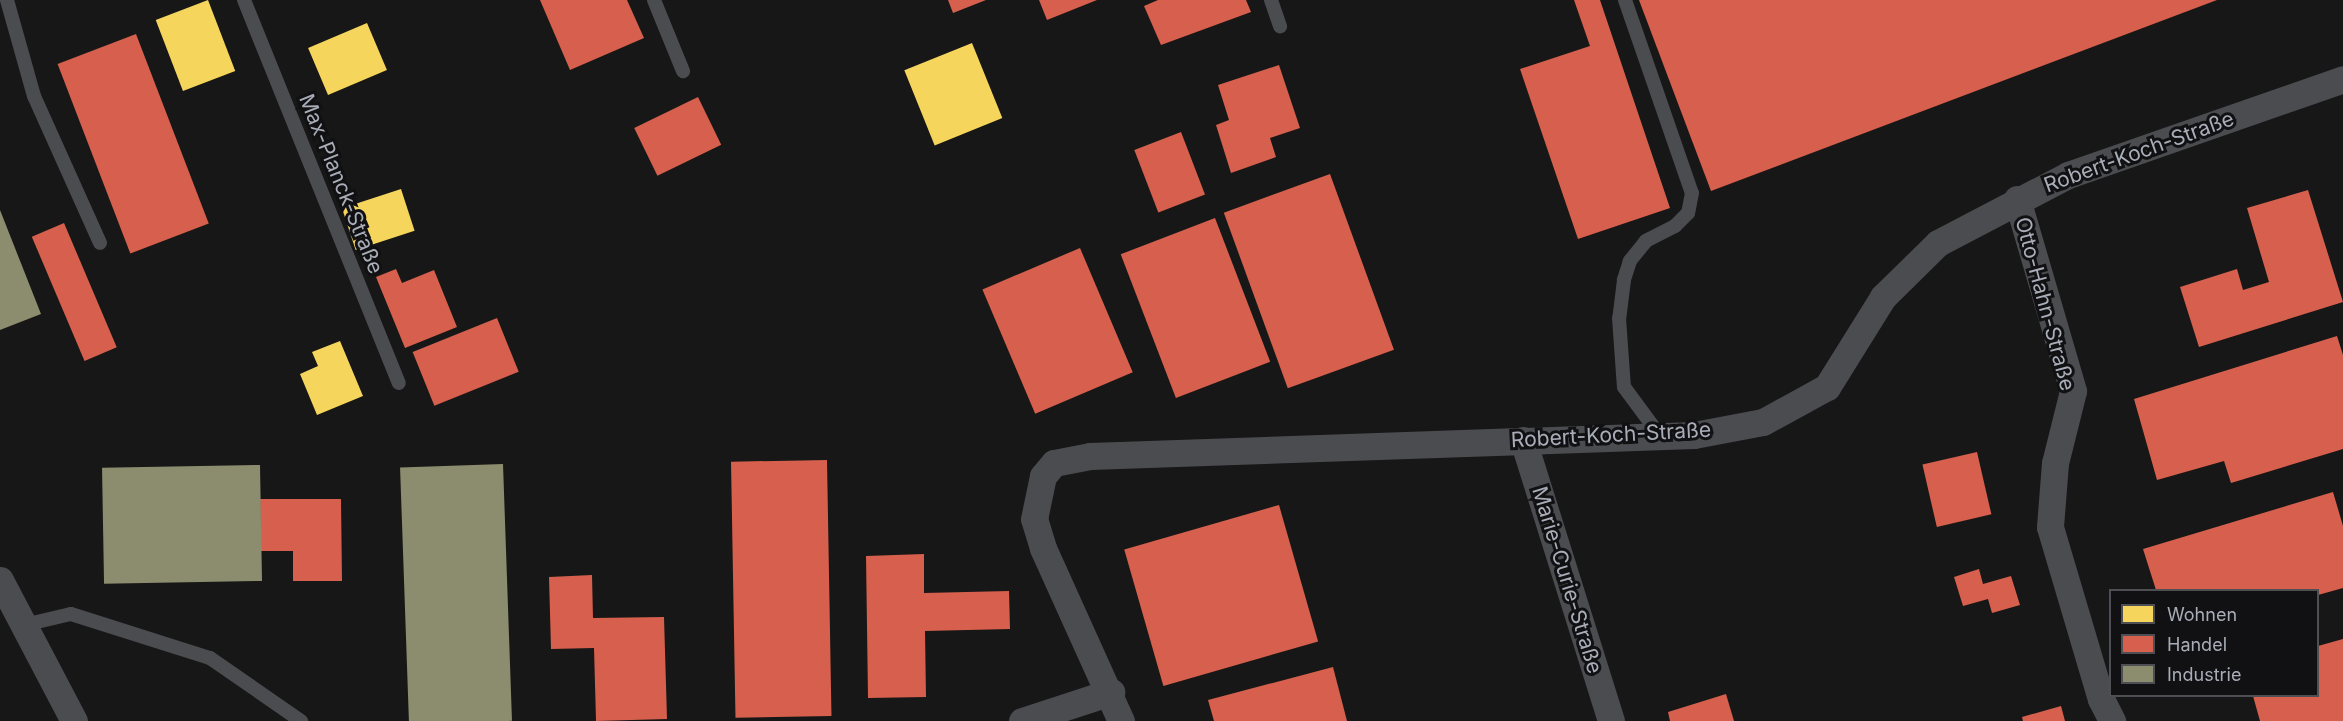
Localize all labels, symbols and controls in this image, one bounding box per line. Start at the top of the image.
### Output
street label: Max-Planck-Straße [293,90,389,278]
street label: Robert-Koch-Straße [2041,106,2237,198]
street label: Otto-Hahn-Straße [2010,215,2080,393]
street label: Robert-Koch-Straße [1510,417,1712,453]
street label: Marie-Curie-Straße [1527,483,1607,677]
legend [2109,589,2319,697]
text: Wohnen [2167,604,2237,625]
text: Handel [2167,634,2227,655]
text: Industrie [2167,664,2241,685]

